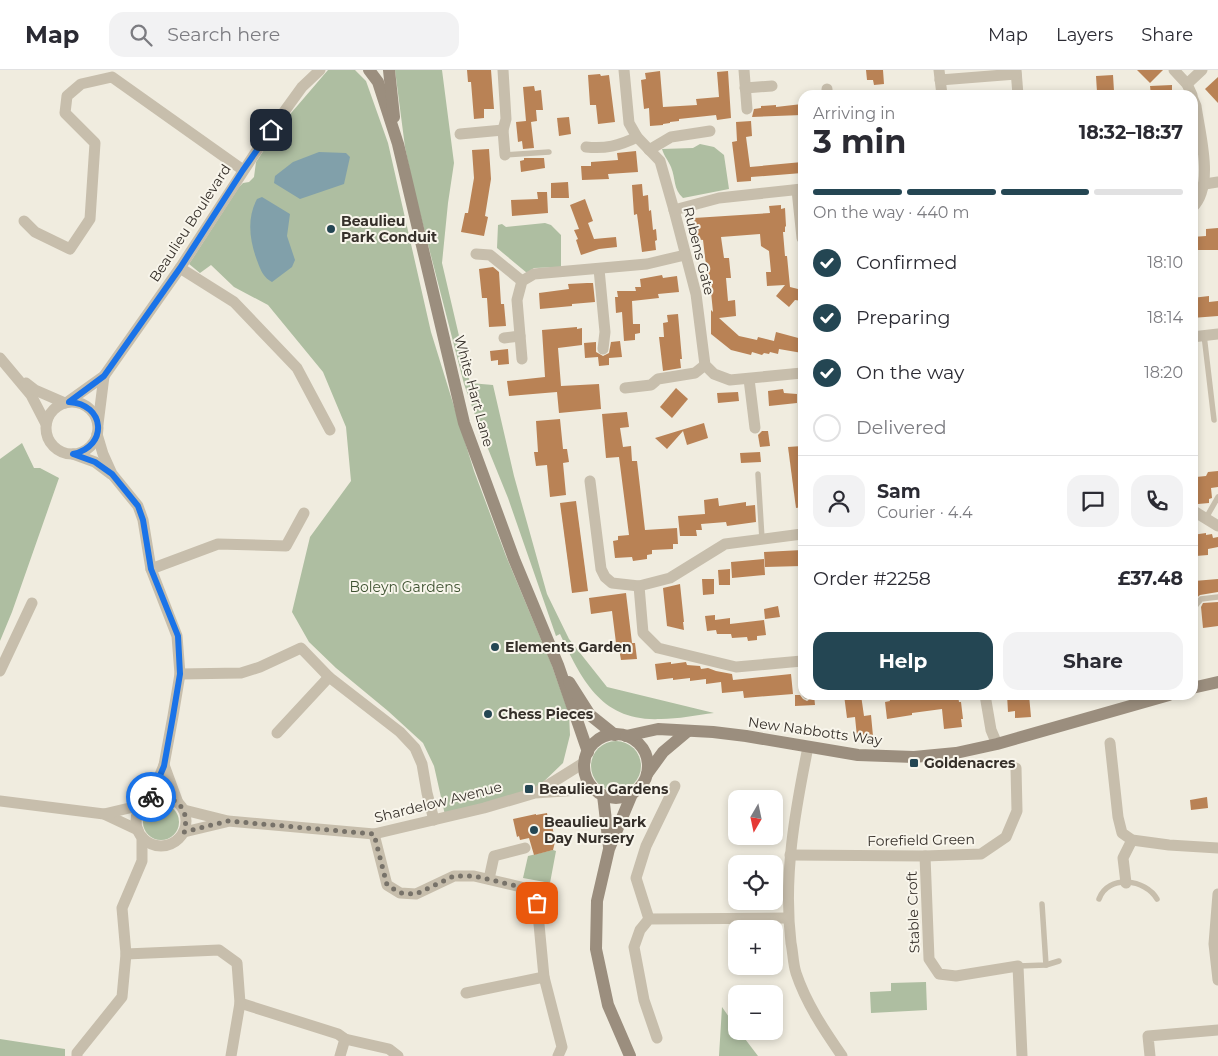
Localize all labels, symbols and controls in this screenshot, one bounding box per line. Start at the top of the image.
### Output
search box [109,12,459,57]
text: Map [25,20,79,49]
icon: search [127,21,155,49]
text: Search here [167,23,280,46]
text: Map [988,24,1028,46]
text: Layers [1056,24,1113,46]
text: Share [1141,24,1193,46]
text: Arriving in [813,104,895,123]
pin [250,109,292,151]
icon: home [257,116,285,144]
text: 18:32–18:37 [1079,121,1183,144]
text: 3 min [813,122,906,161]
street label: Beaulieu Boulevard [145,161,235,285]
text: On the way · 440 m [813,203,969,222]
street label: Rubens Gate [679,205,719,297]
place label: Beaulieu Park Conduit [341,212,437,246]
marker: Beaulieu Park Conduit [325,223,337,235]
icon: check [813,249,841,277]
text: Confirmed [856,251,957,274]
text: 18:10 [1147,253,1183,272]
icon: check [813,304,841,332]
text: Preparing [856,306,951,329]
text: 18:14 [1147,308,1183,327]
street label: White Hart Lane [450,333,498,449]
icon: check [813,359,841,387]
text: On the way [856,361,964,384]
text: 18:20 [1144,363,1183,382]
text: Delivered [856,416,947,439]
button: person [813,475,865,527]
button: chat [1067,475,1119,527]
button: phone [1131,475,1183,527]
text: Sam [877,480,921,503]
text: Courier · 4.4 [877,503,973,522]
text: Order #2258 [813,567,931,590]
text: £37.48 [1118,567,1183,590]
park label: Boleyn Gardens [350,578,461,596]
button: Help [813,632,993,690]
button: Share [1003,632,1183,690]
place label: Elements Garden [505,638,632,656]
marker: Elements Garden [489,641,501,653]
place label: Chess Pieces [498,705,594,723]
marker: Chess Pieces [482,708,494,720]
street label: New Nabbotts Way [747,713,884,749]
place label: Goldenacres [924,754,1016,772]
marker: Goldenacres [908,757,920,769]
courier [126,772,176,822]
street label: Shardelow Avenue [372,777,504,827]
place label: Beaulieu Gardens [539,780,669,798]
icon: bike [137,783,165,811]
marker: Beaulieu Gardens [523,783,535,795]
north arrow [728,790,782,845]
map controls [728,790,783,1040]
place label: Beaulieu Park Day Nursery [544,813,647,847]
marker: Beaulieu Park Day Nursery [528,824,540,836]
street label: Forefield Green [867,830,975,850]
button: locate [728,855,783,910]
street label: Stable Croft [903,870,923,953]
pin [516,882,558,924]
icon: bag [523,889,551,917]
button: + [728,920,783,975]
button: − [728,985,783,1040]

